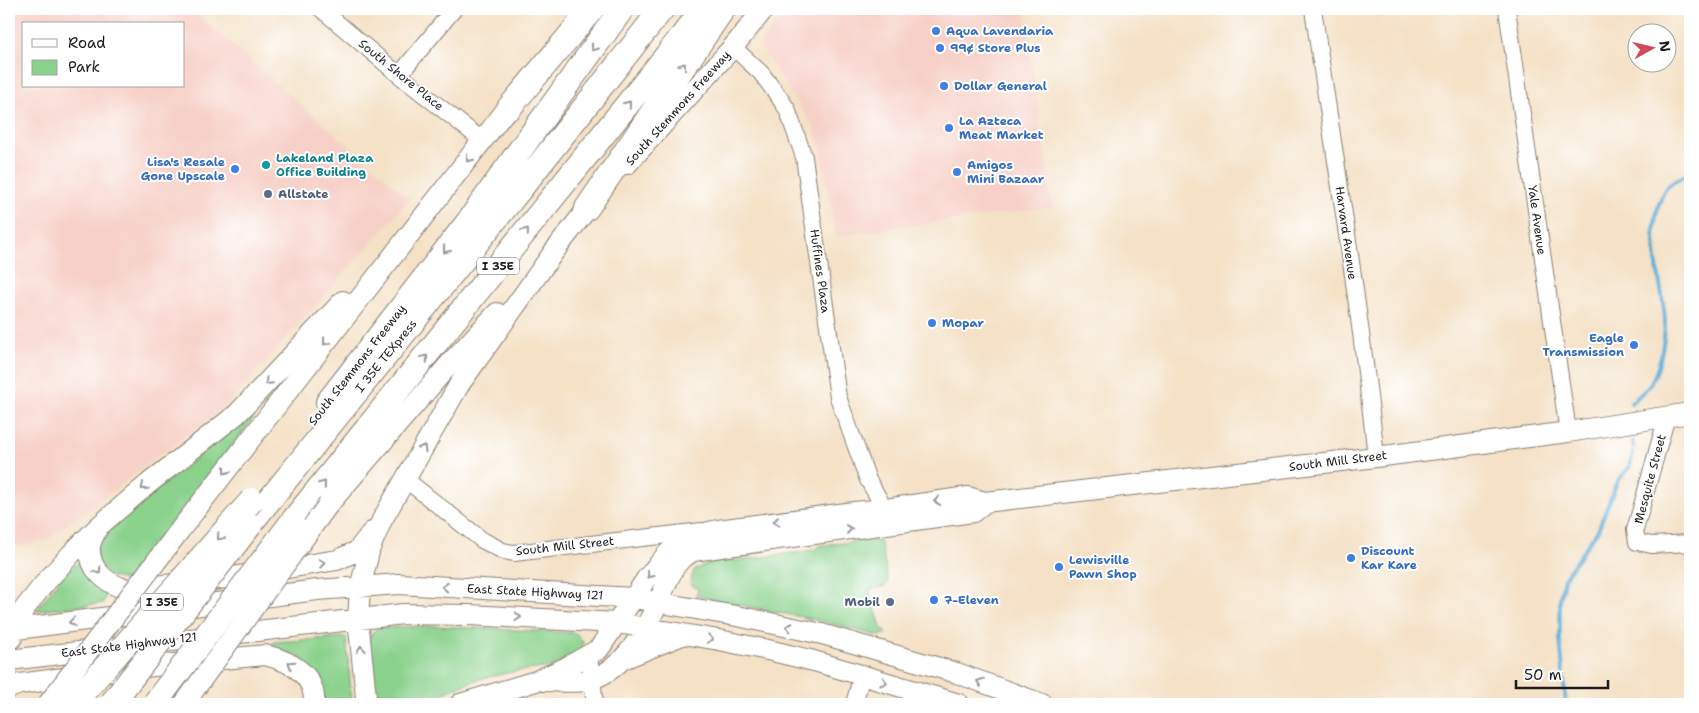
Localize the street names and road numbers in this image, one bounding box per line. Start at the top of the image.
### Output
street label: South Shore Place [355,36,447,114]
street label: South Stemmons Freeway [622,47,734,169]
street label: Yale Avenue [1524,184,1550,256]
street label: Harvard Avenue [1332,185,1361,281]
street label: Huffines Plaza [806,228,834,314]
road number: I 35E [477,258,519,274]
street label: South Stemmons Freeway [305,301,409,429]
street label: I 35E TEXpress [352,316,420,396]
street label: Mesquite Street [1630,432,1670,526]
street label: South Mill Street [1288,447,1388,475]
street label: South Mill Street [515,533,615,559]
street label: East State Highway 121 [466,580,604,604]
road number: I 35E [141,594,183,610]
street label: East State Highway 121 [60,629,198,661]

